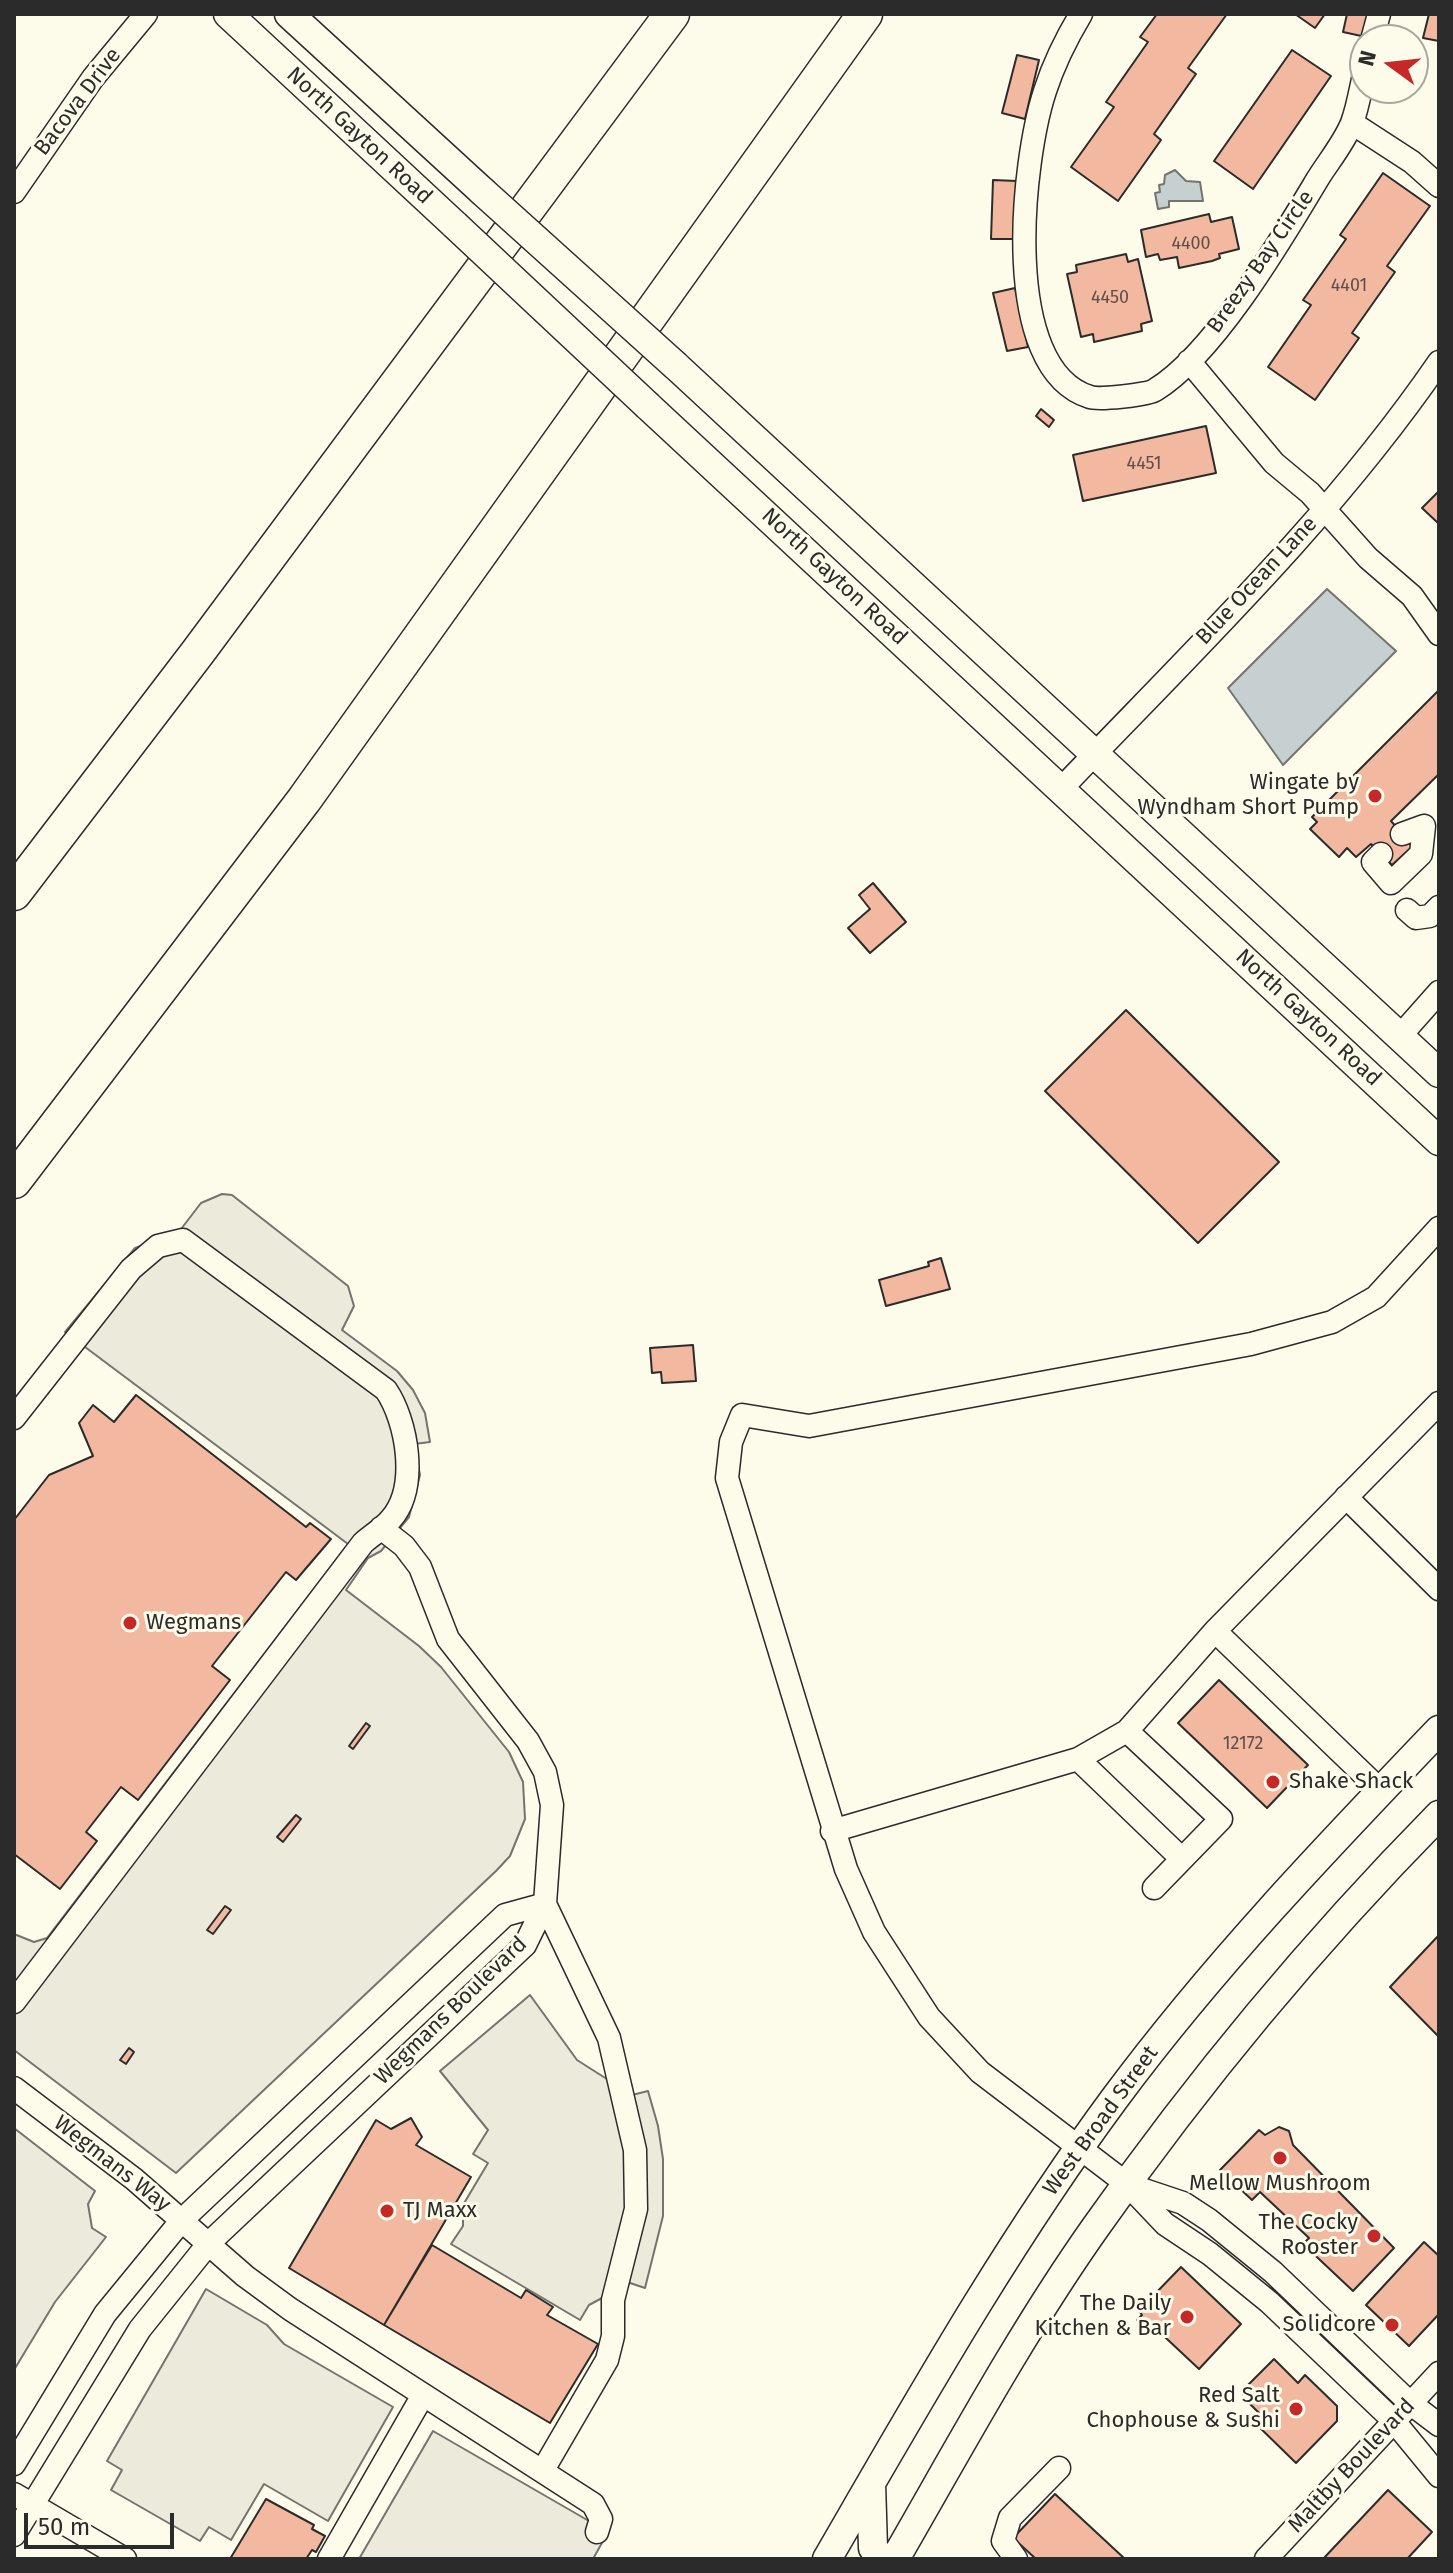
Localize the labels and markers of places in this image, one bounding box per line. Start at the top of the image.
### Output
place label: Wingate by Wyndham Short Pump [1138,770,1359,822]
marker: Wingate by Wyndham Short Pump [1366,787,1384,805]
place label: Wegmans [146,1610,241,1636]
marker: Wegmans [121,1614,139,1632]
place label: Shake Shack [1289,1769,1413,1795]
marker: Shake Shack [1264,1773,1282,1791]
marker: Mellow Mushroom [1271,2149,1289,2167]
place label: Mellow Mushroom [1189,2171,1371,2197]
place label: TJ Maxx [403,2198,477,2224]
marker: TJ Maxx [378,2202,396,2220]
place label: The Cocky Rooster [1259,2210,1358,2262]
marker: The Cocky Rooster [1365,2227,1383,2245]
place label: The Daily Kitchen & Bar [1034,2291,1171,2342]
marker: The Daily Kitchen & Bar [1178,2308,1196,2326]
place label: Solidcore [1283,2312,1376,2338]
marker: Solidcore [1383,2316,1401,2334]
place label: Red Salt Chophouse & Sushi [1086,2383,1280,2434]
marker: Red Salt Chophouse & Sushi [1287,2400,1305,2418]

